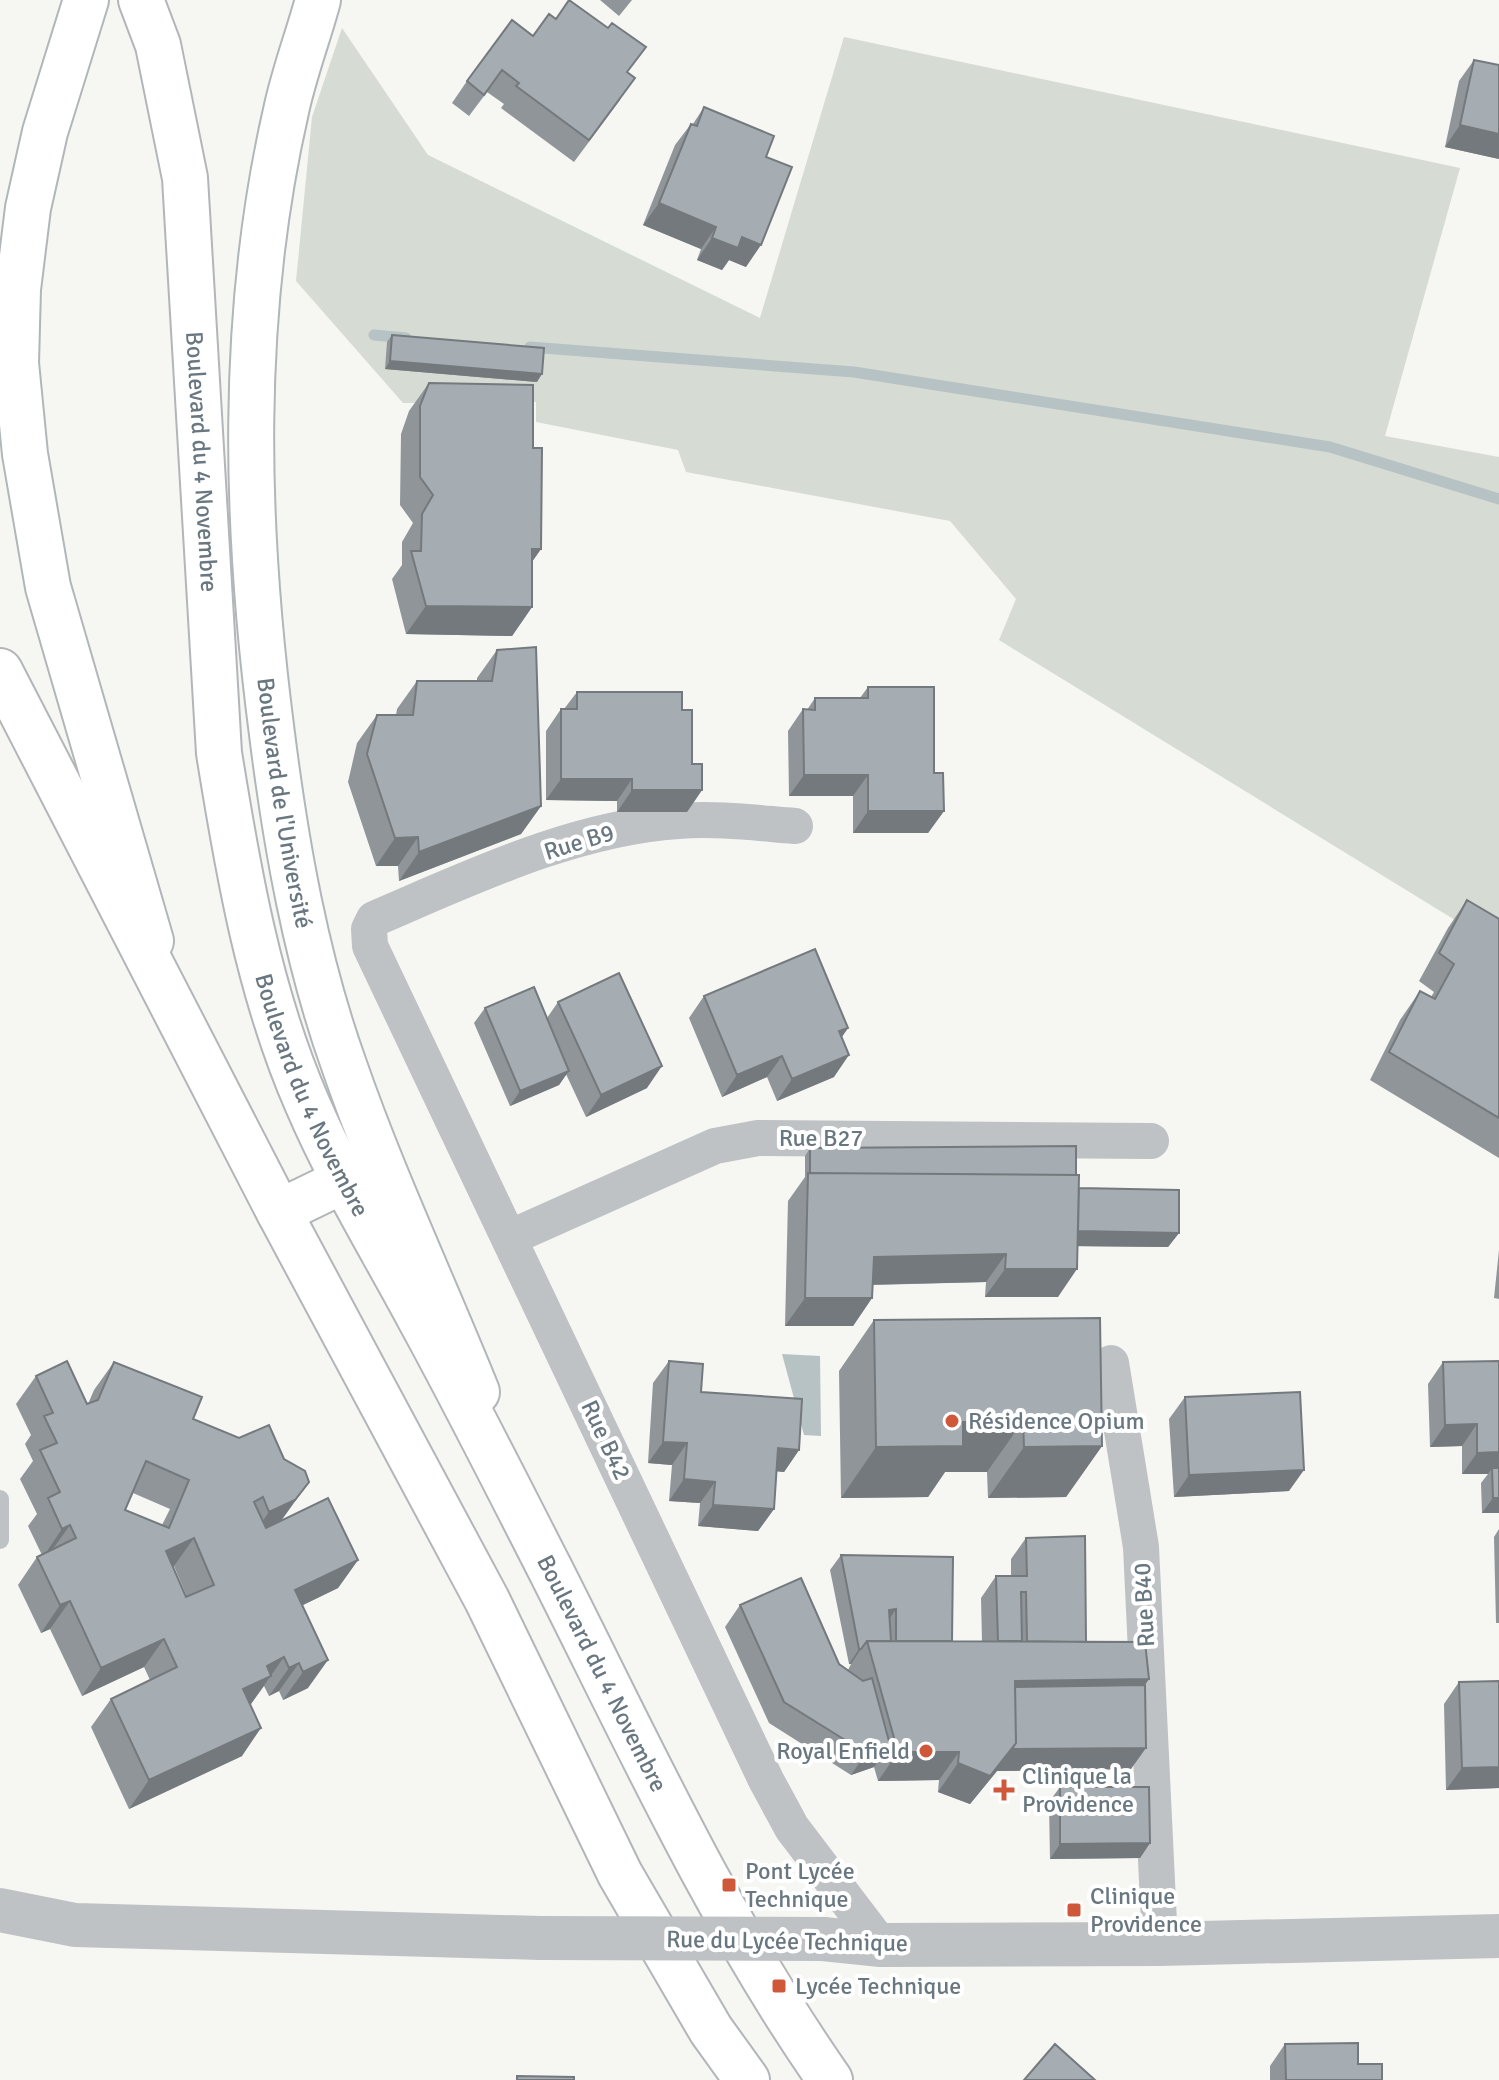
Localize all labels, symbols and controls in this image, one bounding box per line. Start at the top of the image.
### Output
street label: Boulevard du 4 Novembre [179,330,224,593]
street label: Boulevard de l'Université [250,676,319,931]
street label: Rue B9 [540,817,618,867]
street label: Boulevard du 4 Novembre [248,970,376,1222]
street label: Rue B27 [779,1123,863,1153]
street label: Rue B42 [575,1395,637,1485]
place label: Résidence Opium [968,1406,1145,1436]
marker: Résidence Opium [943,1412,961,1430]
street label: Boulevard du 4 Novembre [530,1550,674,1797]
street label: Rue B40 [1127,1562,1161,1648]
place label: Royal Enfield [776,1736,910,1766]
marker: Royal Enfield [917,1742,935,1760]
place label: Clinique la Providence [1022,1761,1134,1819]
marker: Clinique la Providence [993,1779,1015,1801]
place label: Pont Lycée Technique [745,1856,855,1914]
marker: Pont Lycée Technique [720,1876,738,1894]
place label: Clinique Providence [1090,1881,1202,1939]
marker: Clinique Providence [1065,1901,1083,1919]
street label: Rue du Lycée Technique [666,1924,908,1958]
place label: Lycée Technique [795,1971,961,2001]
marker: Lycée Technique [770,1977,788,1995]

